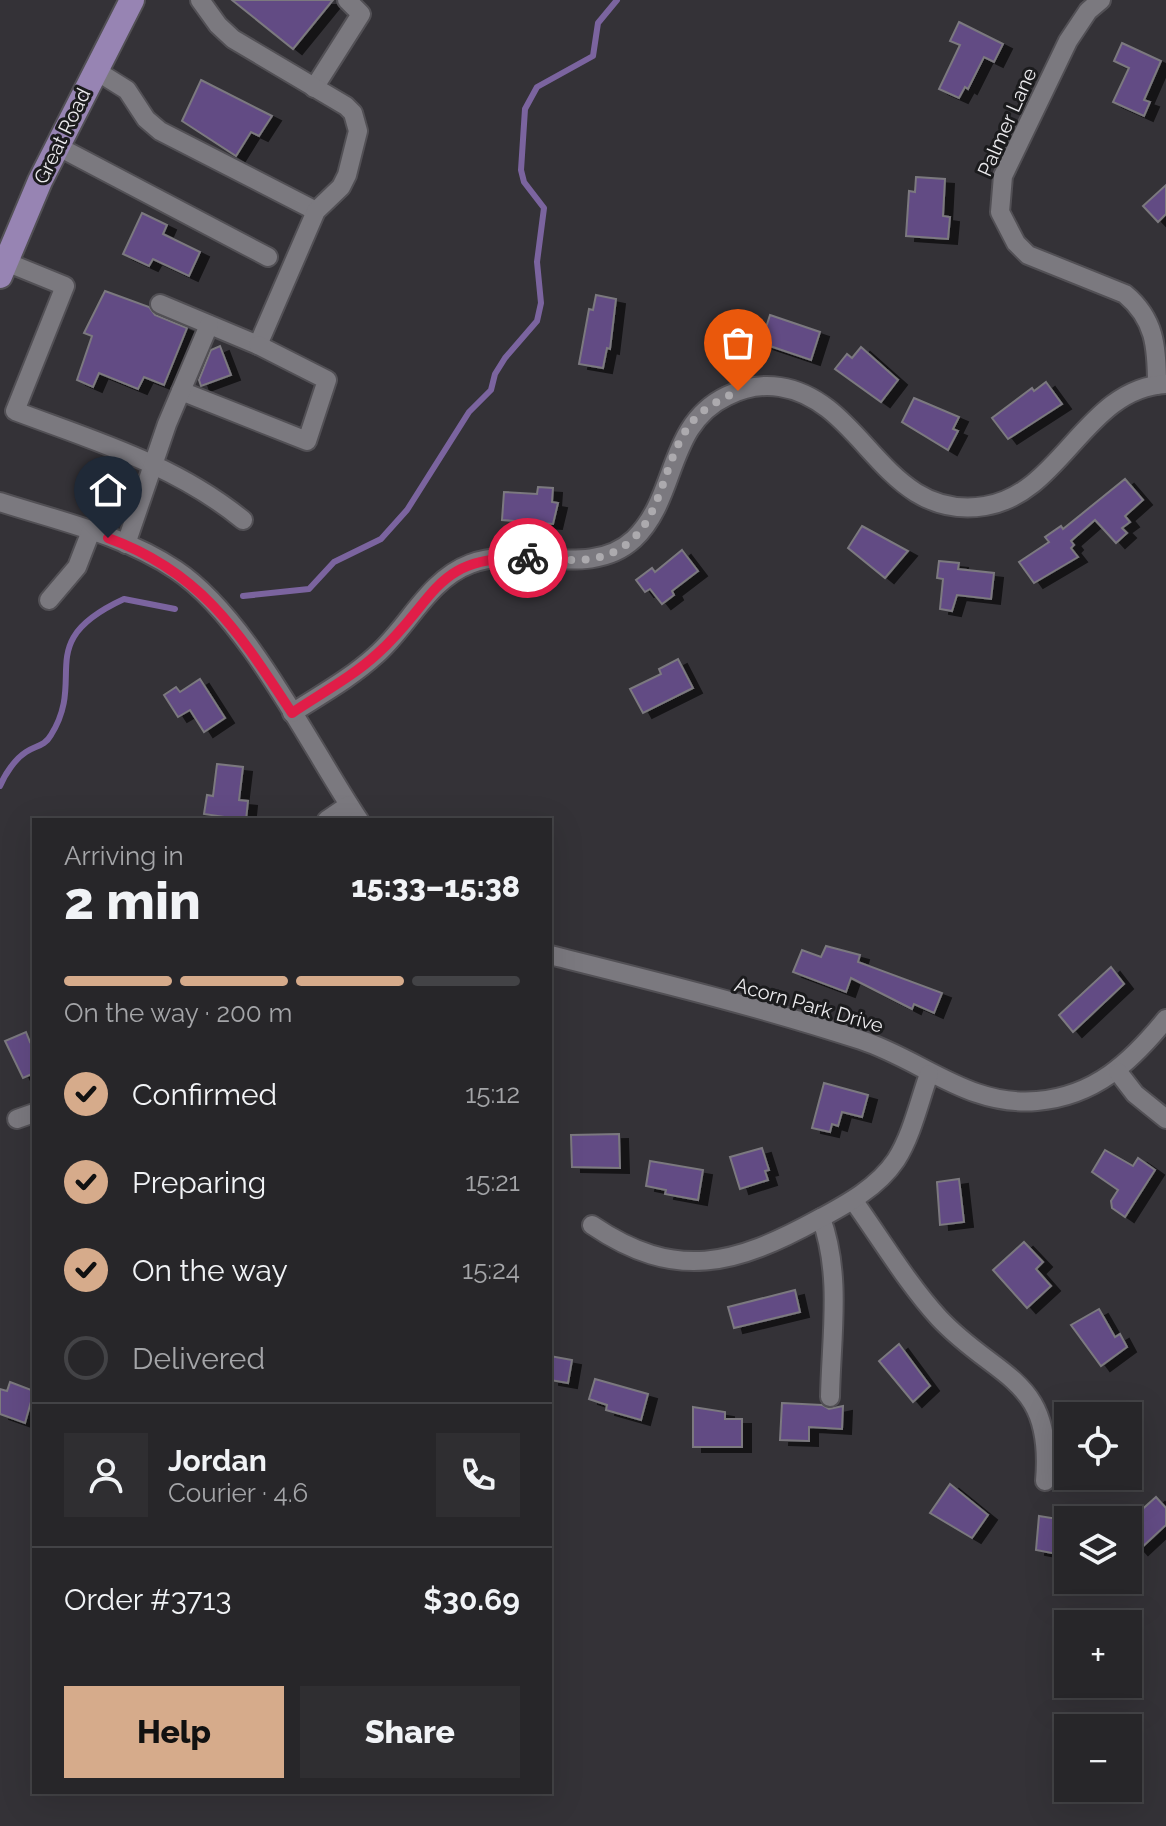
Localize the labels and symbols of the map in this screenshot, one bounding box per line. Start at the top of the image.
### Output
street label: Palmer Lane [972,64,1042,180]
street label: Great Road [29,84,95,188]
pin [704,309,772,391]
pin [74,456,142,538]
courier [488,518,568,598]
street label: Acorn Park Drive [732,972,886,1038]

